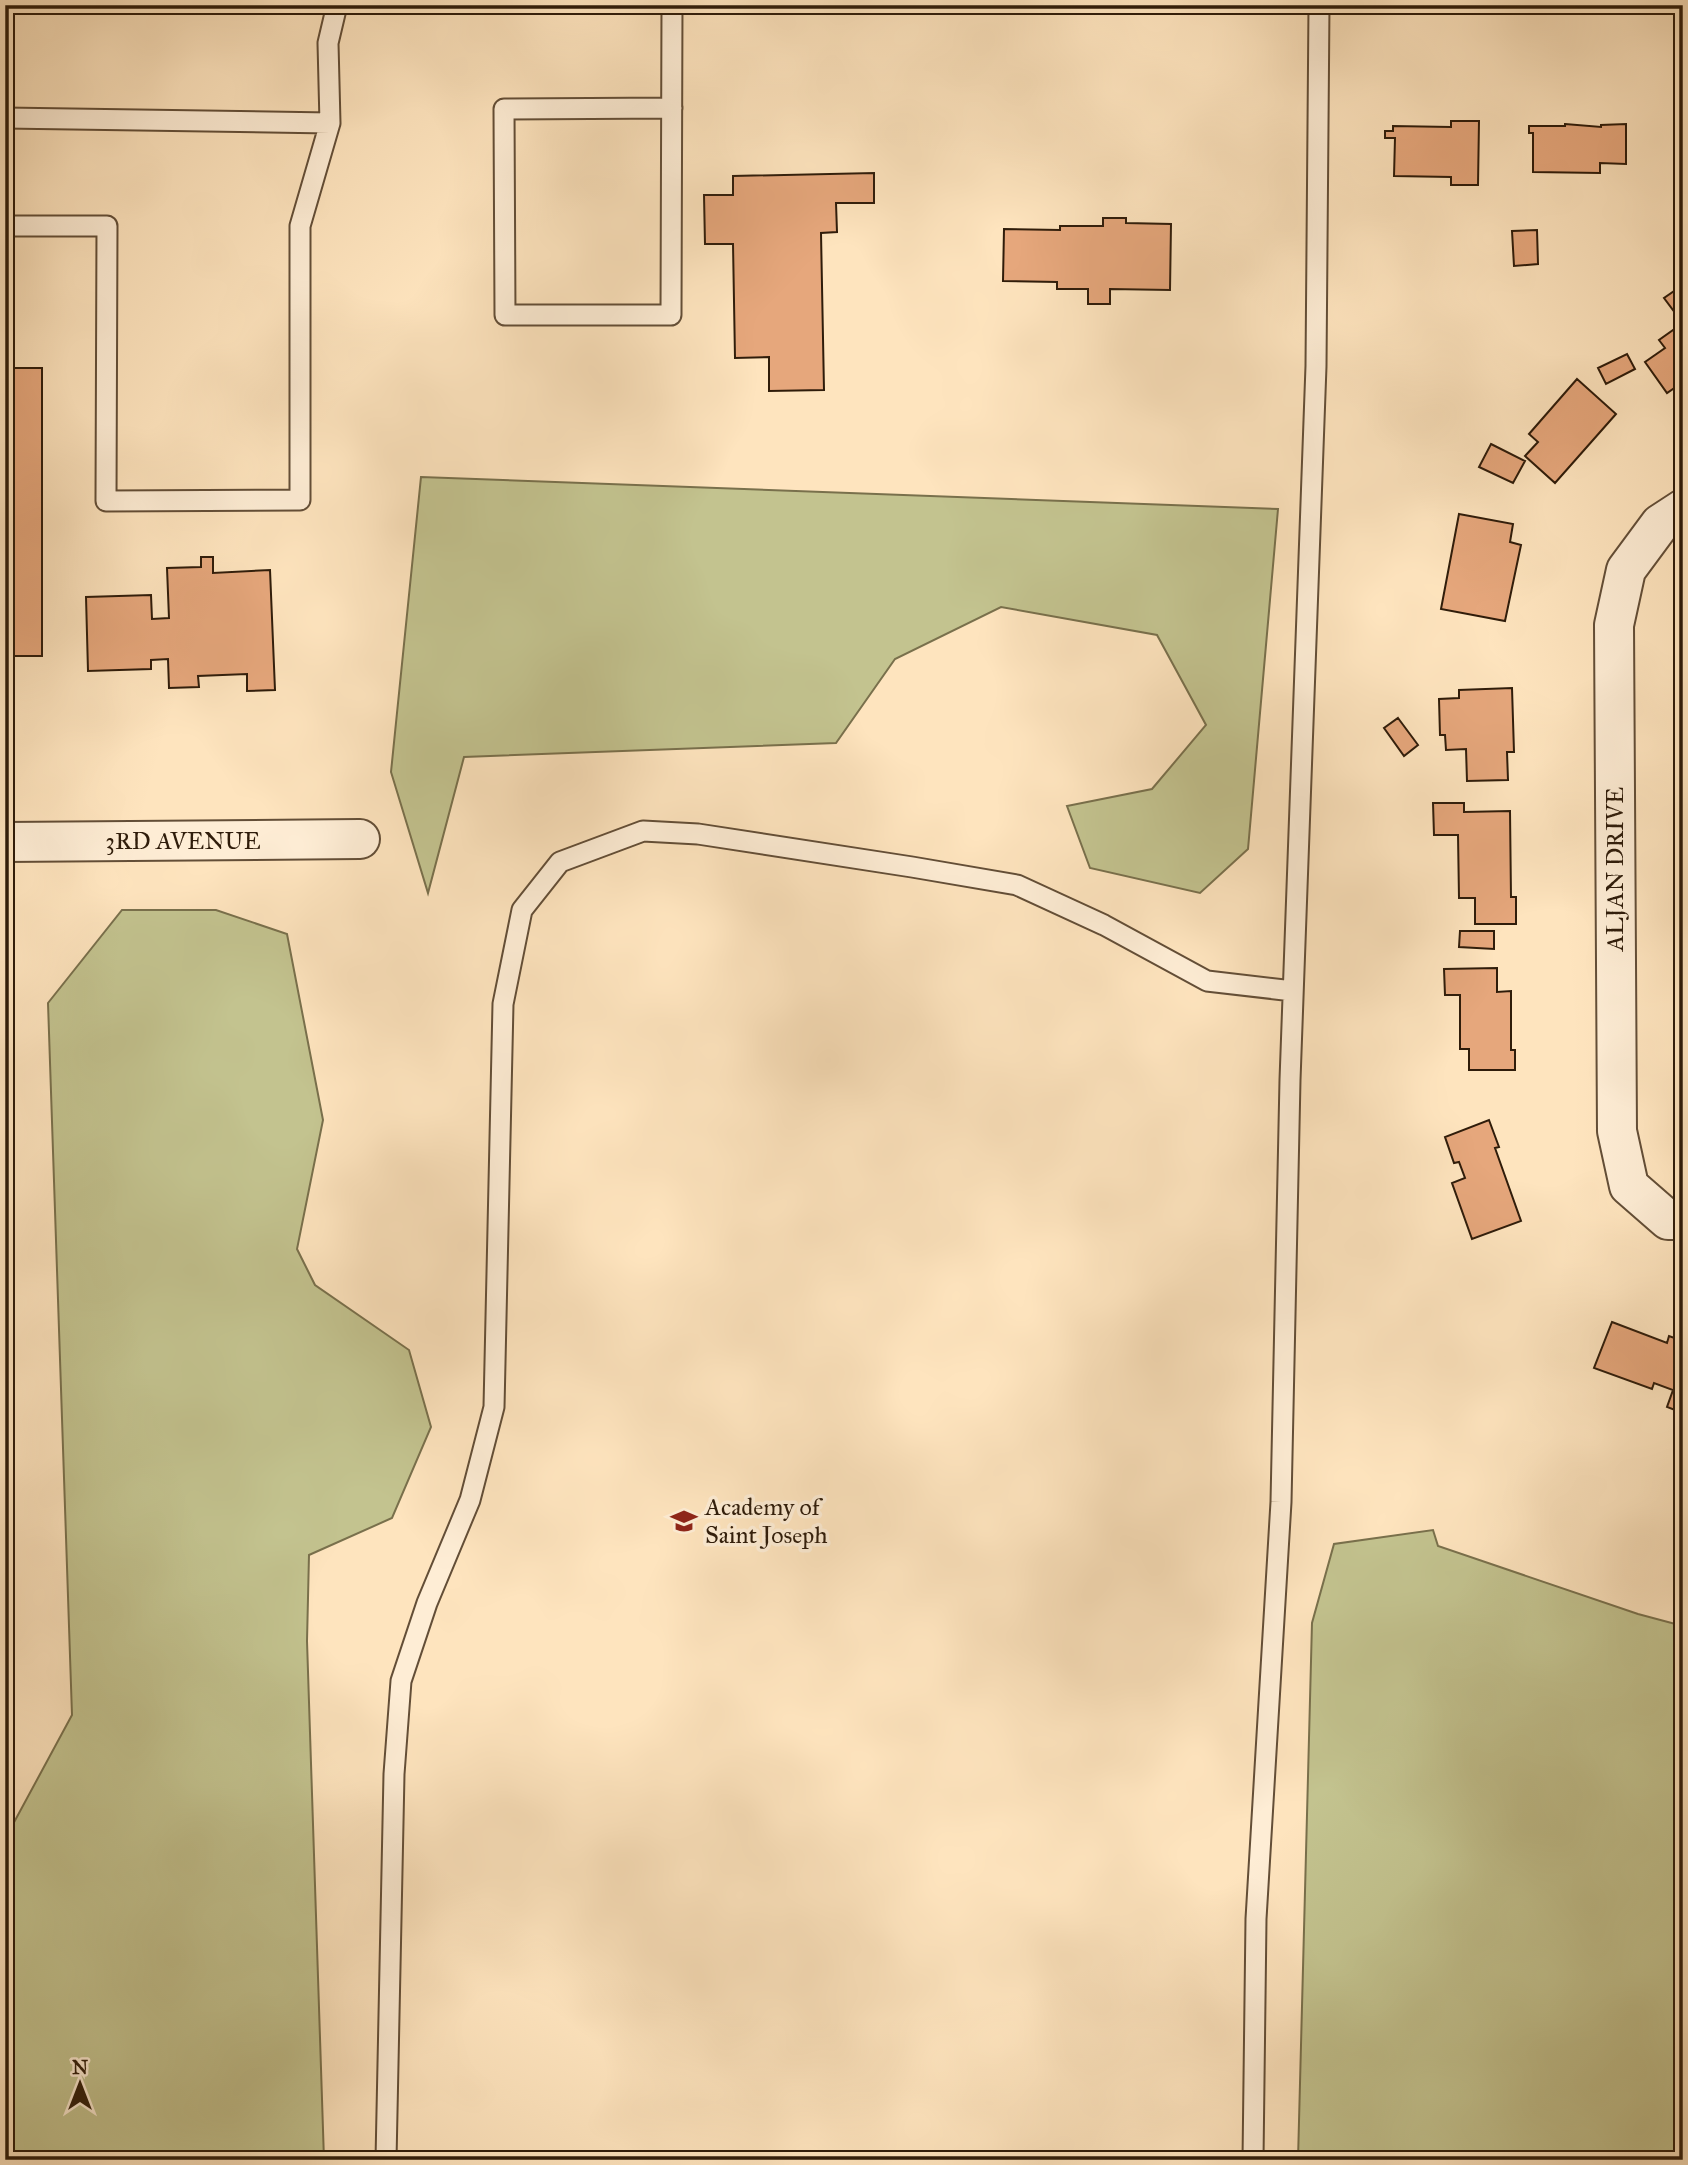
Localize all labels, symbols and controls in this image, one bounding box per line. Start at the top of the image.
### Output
street label: ALJAN DRIVE [1600,787,1630,952]
street label: 3RD AVENUE [105,826,261,856]
place label: Academy of Saint Joseph [704,1492,828,1550]
school or university icon: Academy of Saint Joseph [669,1506,699,1536]
north arrow [46,2050,116,2120]
text: N [72,2056,88,2079]

